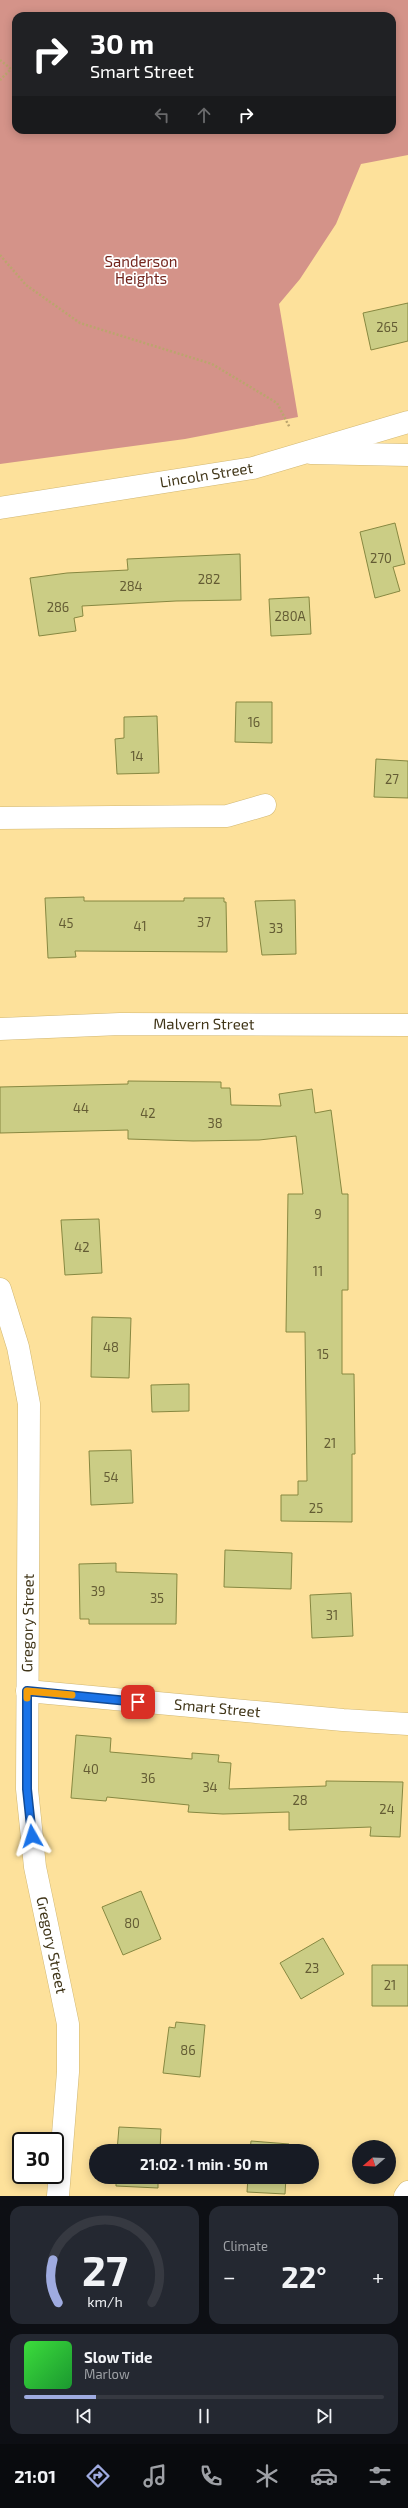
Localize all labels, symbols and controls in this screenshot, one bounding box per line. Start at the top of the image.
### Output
text: 30 m [90,26,154,60]
icon: right [24,28,76,80]
text: Smart Street [90,60,194,82]
icon: left [151,104,173,126]
icon: ahead [193,104,215,126]
icon: right [235,104,257,126]
park label: Sanderson Heights [105,252,177,287]
house number: 265 [376,319,398,335]
street label: Lincoln Street [158,458,254,491]
house number: 270 [370,550,392,566]
house number: 282 [198,571,220,587]
house number: 284 [119,578,143,594]
house number: 286 [47,599,69,615]
house number: 280A [274,608,306,624]
house number: 16 [248,714,260,730]
house number: 14 [130,748,144,764]
house number: 27 [385,771,399,787]
house number: 37 [197,914,211,930]
house number: 45 [59,915,74,931]
house number: 41 [133,918,147,934]
house number: 33 [269,920,283,936]
street label: Malvern Street [153,1014,255,1032]
house number: 44 [73,1100,89,1116]
house number: 42 [140,1105,156,1121]
house number: 38 [207,1115,223,1131]
house number: 9 [314,1206,322,1222]
house number: 42 [74,1239,90,1255]
house number: 11 [313,1263,323,1279]
house number: 48 [103,1339,119,1355]
house number: 15 [317,1346,329,1362]
house number: 21 [324,1435,336,1451]
house number: 54 [104,1469,118,1485]
house number: 25 [309,1500,323,1516]
street label: Gregory Street [17,1573,37,1673]
house number: 39 [91,1583,105,1599]
house number: 35 [150,1590,164,1606]
house number: 31 [326,1607,338,1623]
pin [121,1685,155,1719]
icon: arrive [127,1691,149,1713]
street label: Smart Street [173,1695,262,1720]
house number: 40 [83,1761,99,1777]
house number: 36 [141,1770,155,1786]
house number: 34 [202,1779,218,1795]
house number: 28 [292,1792,308,1808]
house number: 24 [379,1801,395,1817]
position arrow [11,1815,53,1857]
street label: Gregory Street [33,1895,71,1995]
house number: 80 [124,1915,140,1931]
house number: 23 [305,1960,319,1976]
house number: 21 [384,1977,396,1993]
house number: 86 [180,2042,196,2058]
speed limit sign: 30 [12,2132,64,2184]
north arrow [352,2140,396,2184]
map controls [352,2140,396,2184]
text: 21:02 · 1 min · 50 m [140,2155,268,2173]
text: Climate [223,2238,268,2254]
text: 27 [81,2244,128,2294]
text: 22° [281,2258,326,2294]
text: − [223,2263,236,2289]
text: + [372,2263,384,2289]
text: km/h [87,2293,122,2310]
text: Slow Tide [84,2348,152,2366]
text: Marlow [84,2366,130,2382]
icon: previous [73,2405,95,2427]
icon: pause [193,2405,215,2427]
icon: next [313,2405,335,2427]
icon: directions [84,2462,112,2490]
icon: music [141,2462,169,2490]
icon: phone [197,2462,225,2490]
icon: climate [253,2462,281,2490]
icon: car [310,2462,338,2490]
icon: filters [366,2462,394,2490]
text: 21:01 [14,2465,56,2487]

